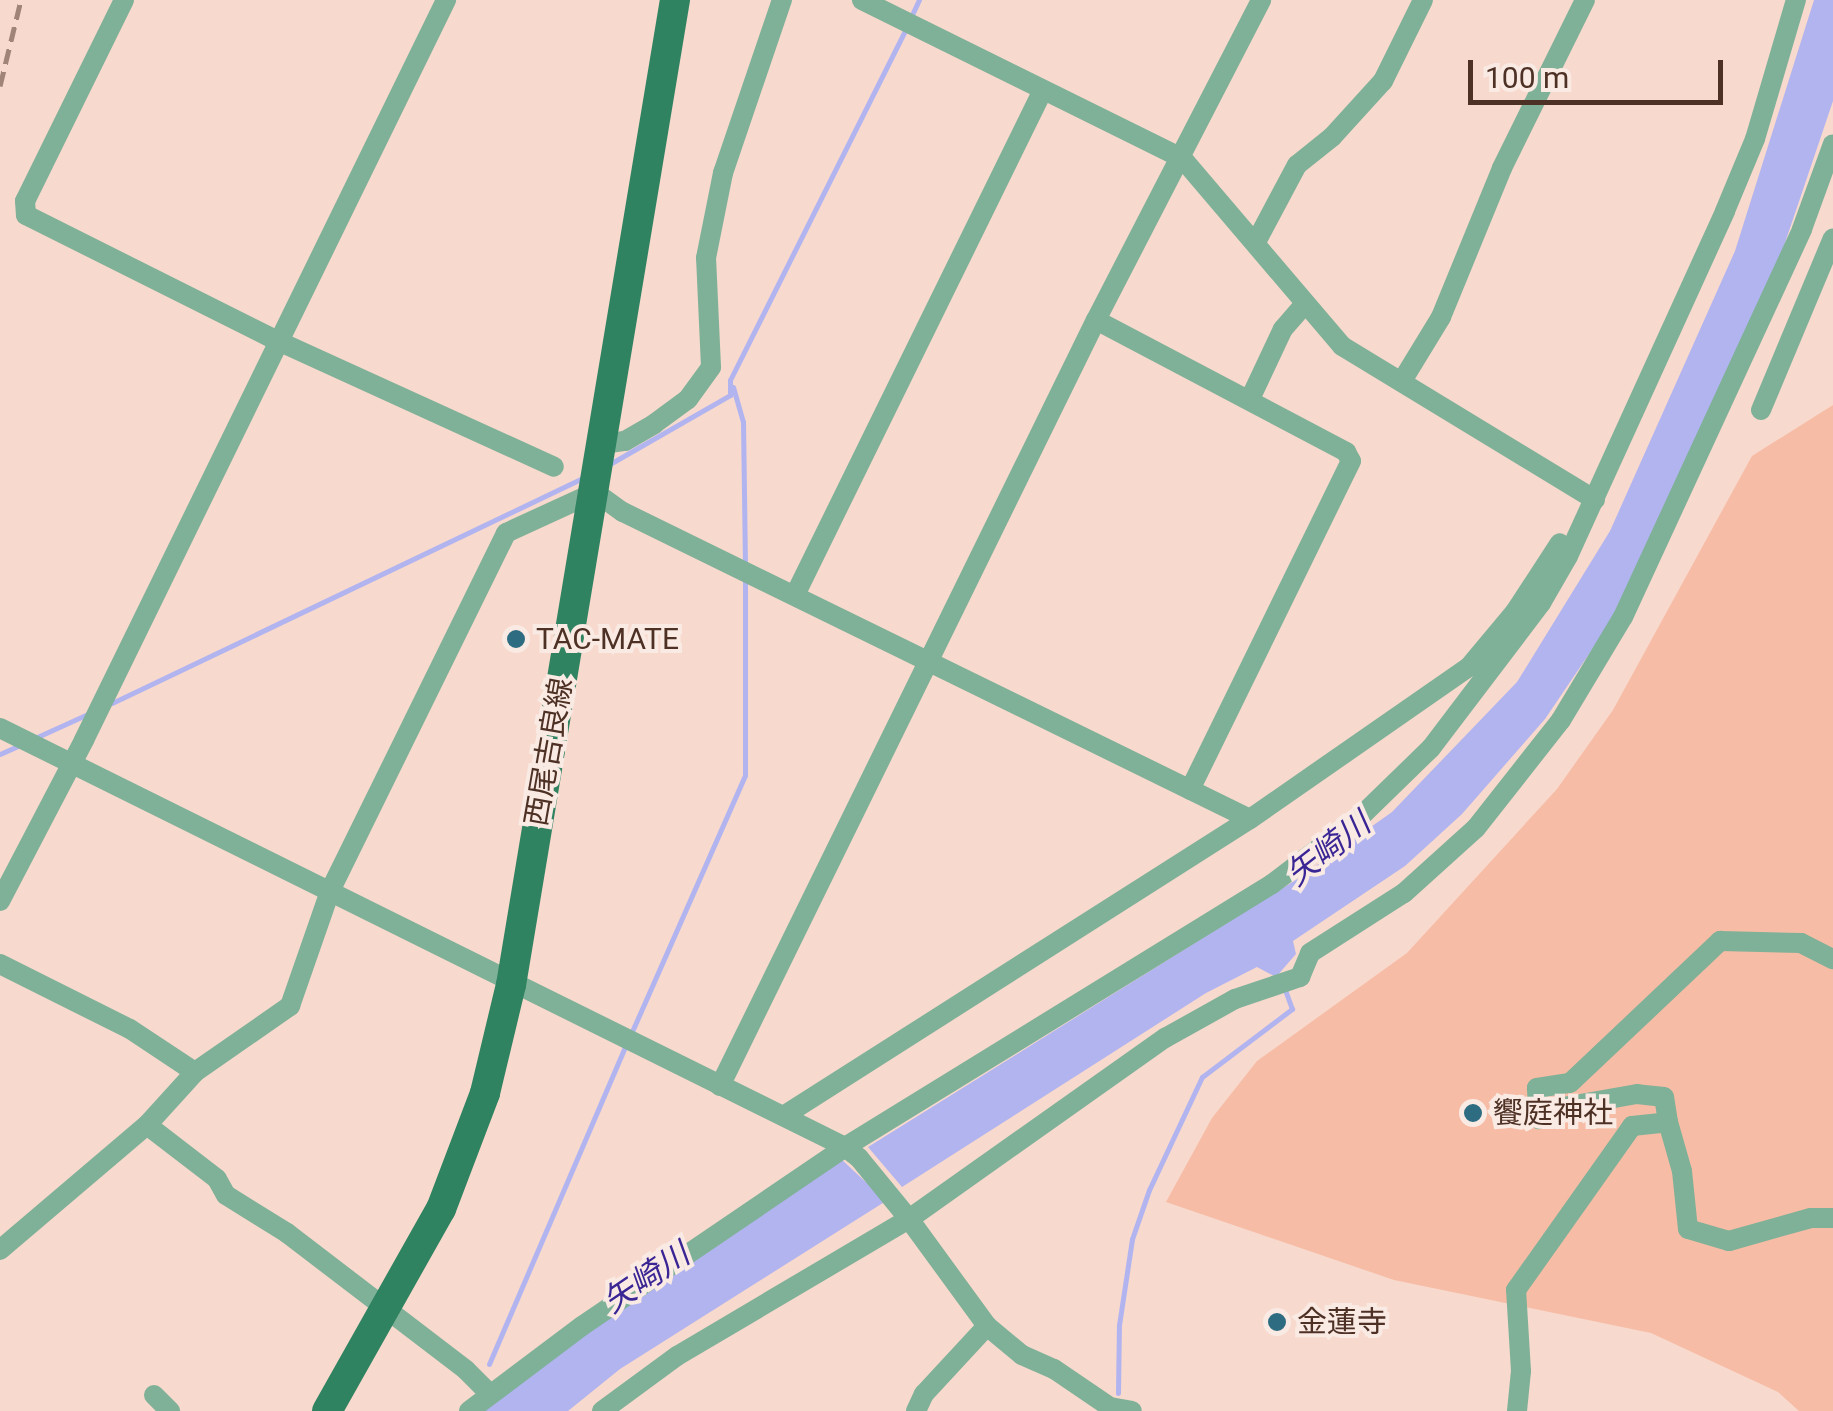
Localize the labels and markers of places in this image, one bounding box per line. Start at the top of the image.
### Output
place label: TAC-MATE [536,621,679,657]
marker: TAC-MATE [505,628,527,650]
place label: 饗庭神社 [1493,1095,1613,1131]
marker: 饗庭神社 [1462,1102,1484,1124]
place label: 金蓮寺 [1297,1304,1387,1340]
marker: 金蓮寺 [1266,1311,1288,1333]

